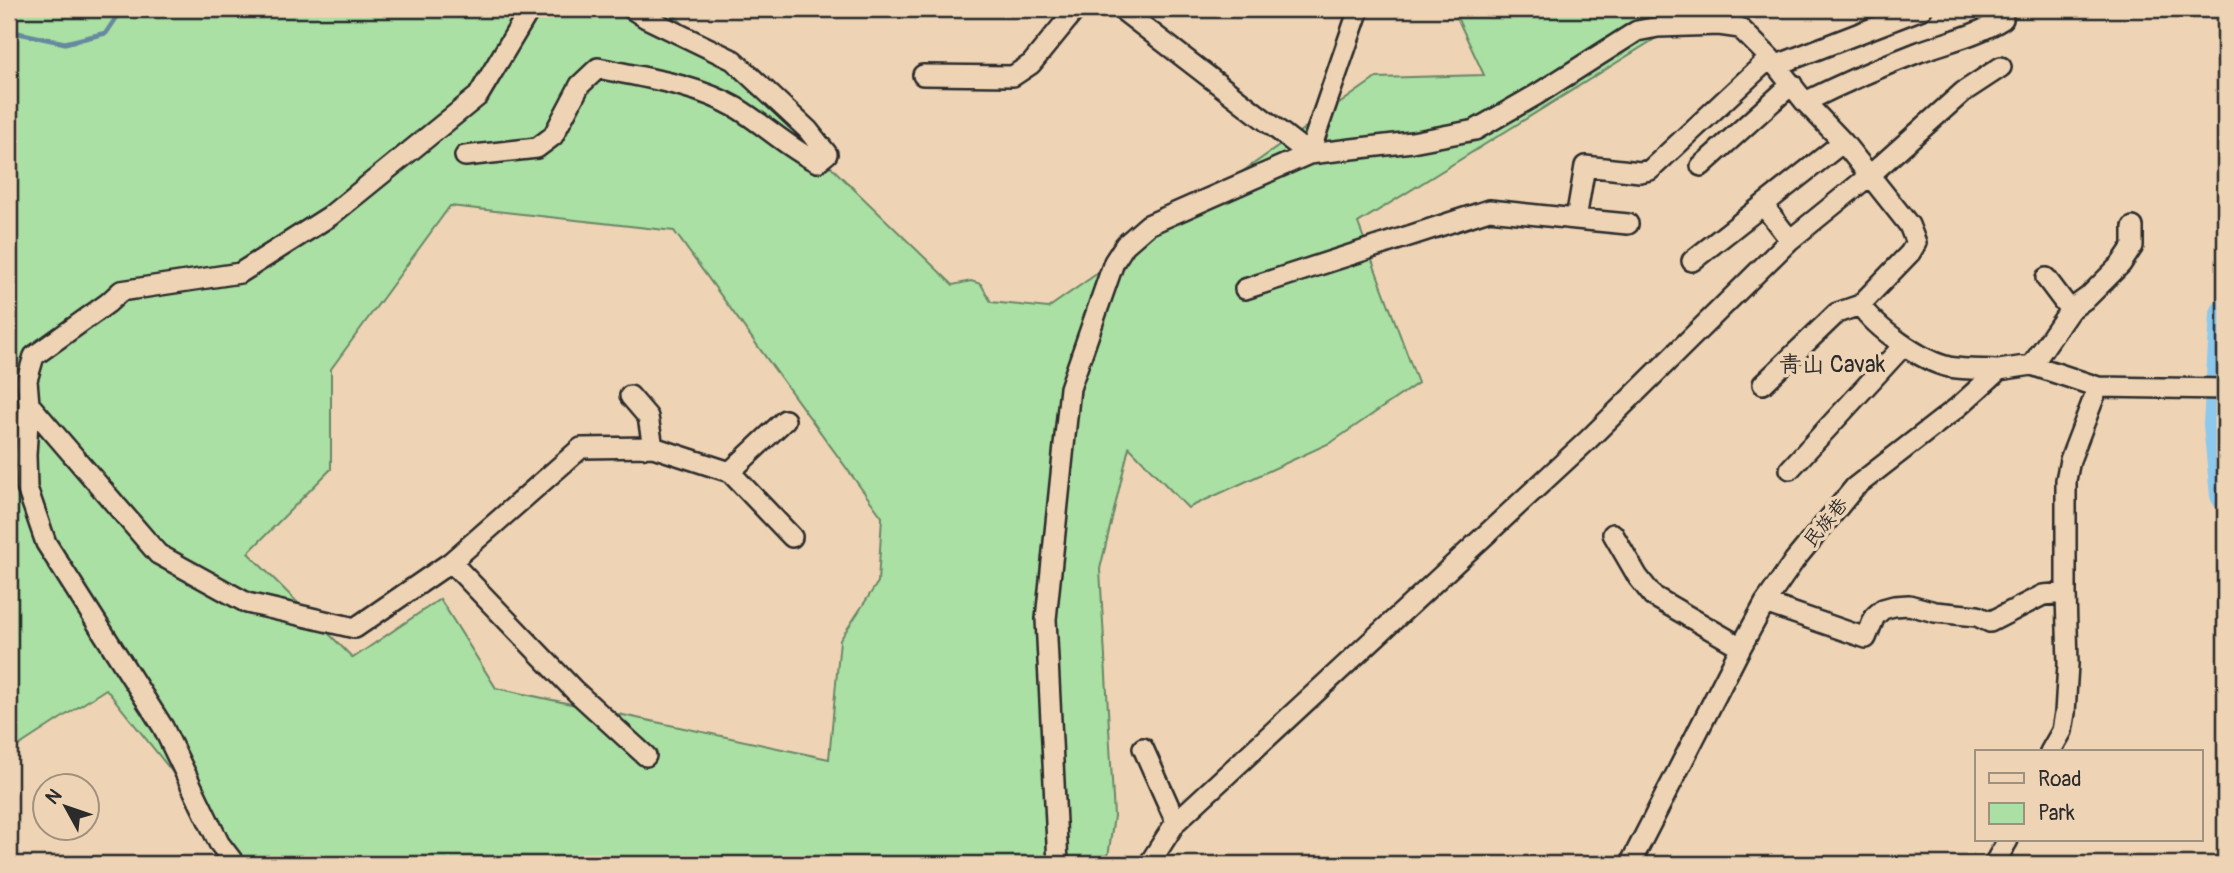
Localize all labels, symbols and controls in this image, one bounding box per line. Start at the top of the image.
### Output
district label: 青山 Cavak [1779,350,1886,379]
street label: 民族巷 [1799,493,1853,552]
legend [1975,750,2202,842]
text: Road [2038,766,2082,793]
north arrow [32,772,102,842]
text: N [40,784,67,809]
text: Park [2038,800,2075,827]

